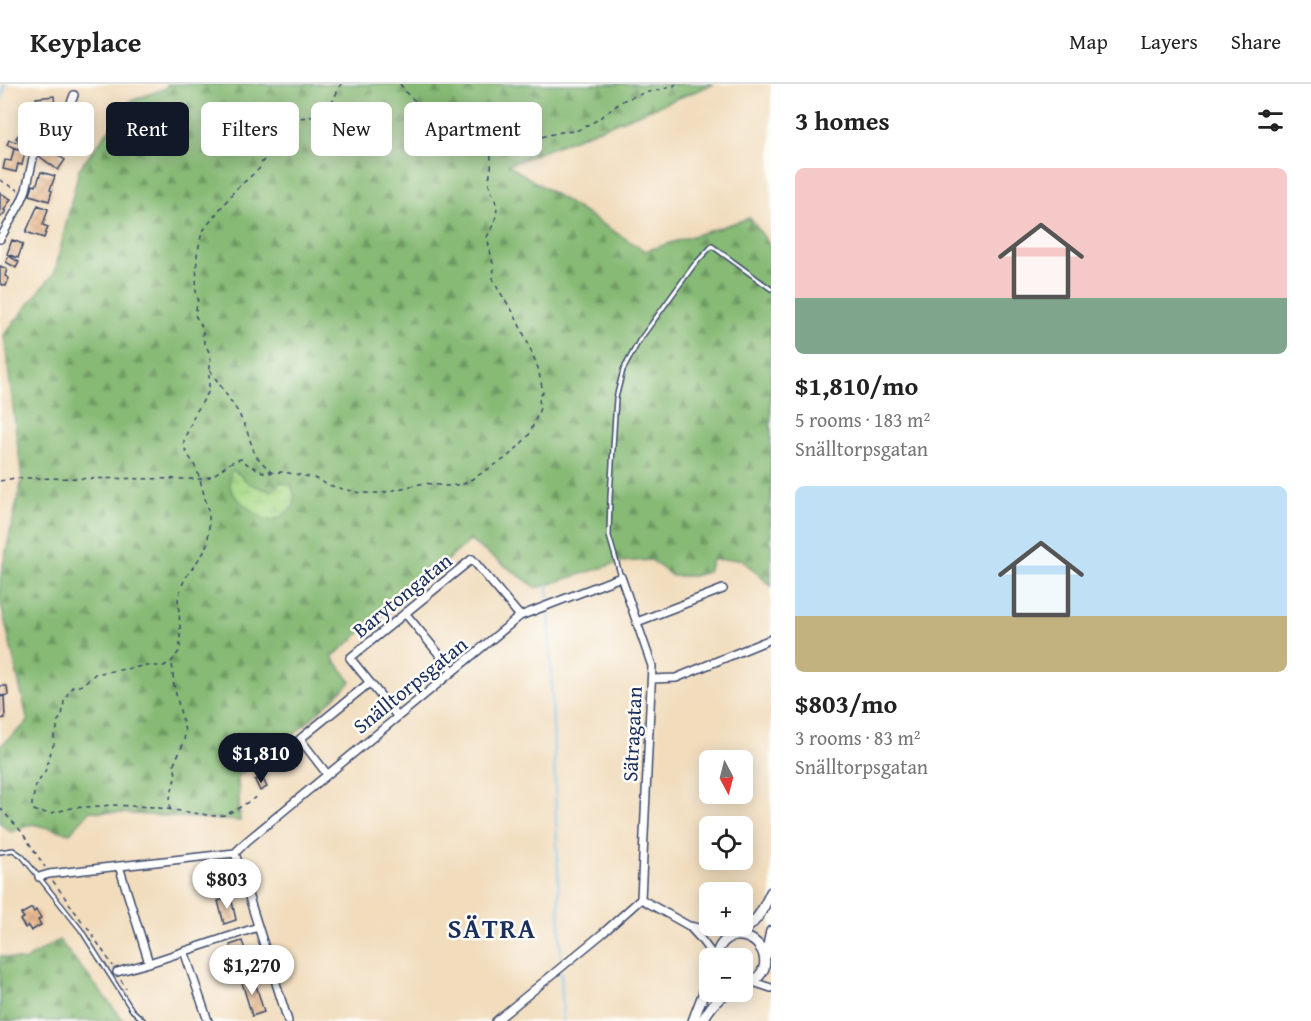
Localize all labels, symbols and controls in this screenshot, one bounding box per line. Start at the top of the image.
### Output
text: Keyplace [30,21,141,62]
text: Map [1069,26,1108,57]
text: Layers [1141,26,1198,57]
text: Share [1231,26,1281,57]
text: 3 homes [795,101,890,140]
chip: Buy [18,102,94,156]
chip: Rent [106,102,189,156]
chip: Filters [201,102,299,156]
chip: New [311,102,392,156]
chip: Apartment [404,102,542,156]
icon: filters [1254,104,1287,137]
icon: home [987,207,1095,315]
text: $1,810/mo [795,366,918,405]
text: 5 rooms · 183 m² [795,405,930,434]
text: Snälltorpsgatan [795,434,928,463]
icon: home [987,525,1095,633]
street label: Barytongatan [345,545,459,645]
street label: Snälltorpsgatan [346,629,474,741]
text: $803/mo [795,684,897,723]
street label: Sätragatan [614,685,650,782]
text: 3 rooms · 83 m² [795,723,921,752]
pin: $1,810 [212,733,310,784]
text: $1,810 [232,738,290,767]
north arrow [699,750,753,804]
map controls [699,750,753,1002]
text: Snälltorpsgatan [795,752,928,781]
button: locate [699,816,753,870]
pin: $803 [191,859,263,910]
text: $803 [206,864,248,893]
button: + [699,882,753,936]
district label: SÄTRA [448,908,536,948]
pin: $1,270 [203,945,301,996]
button: − [699,948,753,1002]
text: $1,270 [223,950,281,979]

